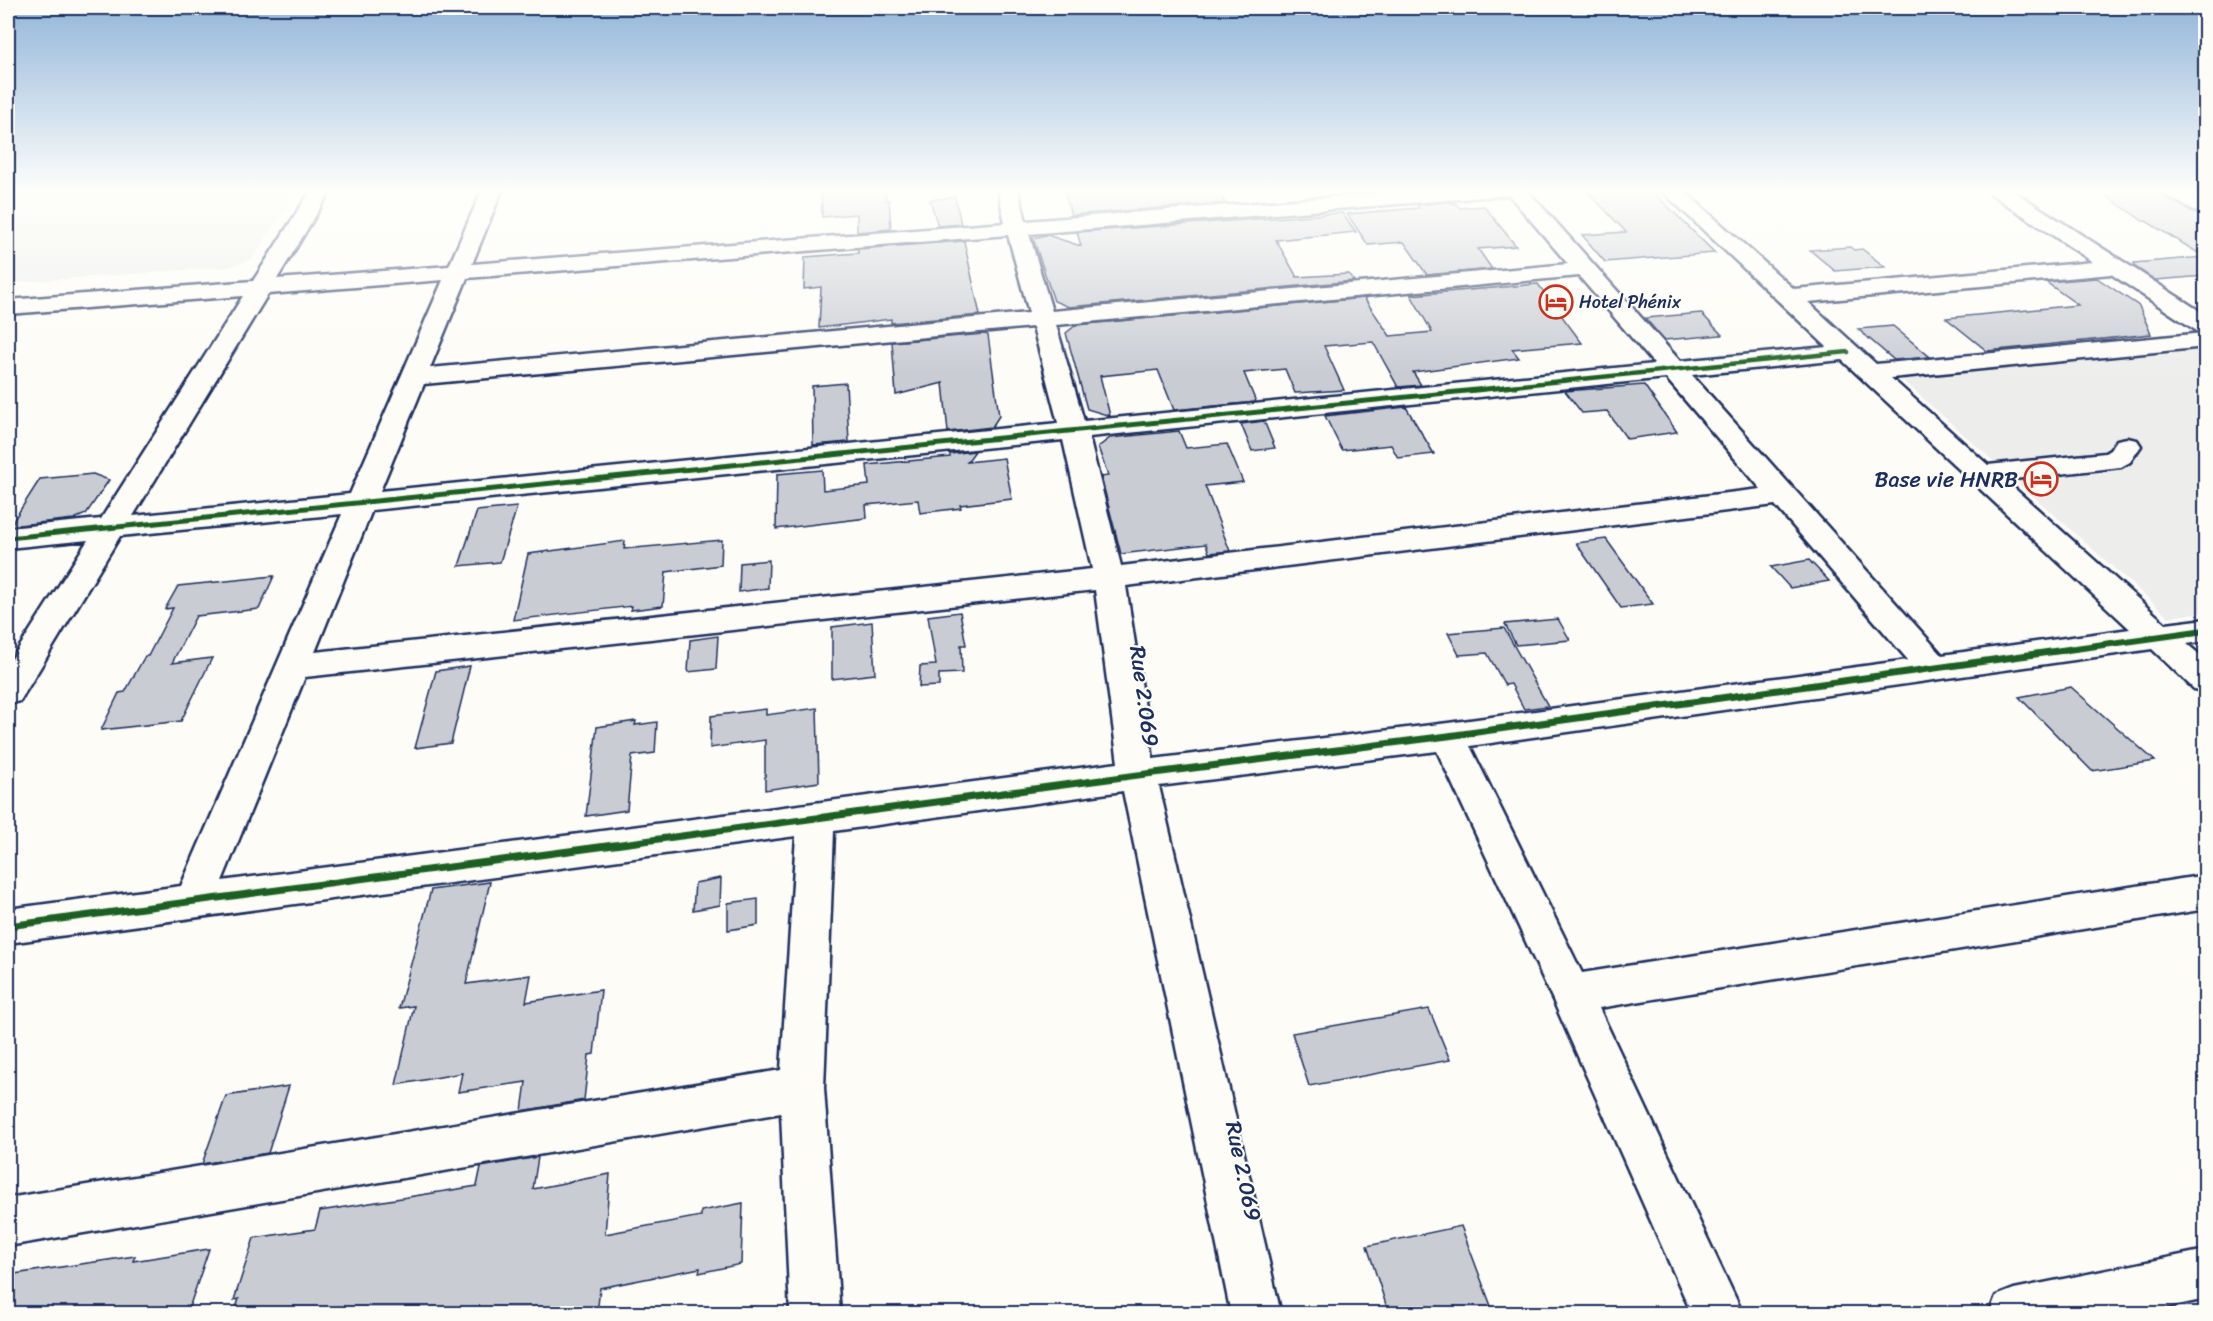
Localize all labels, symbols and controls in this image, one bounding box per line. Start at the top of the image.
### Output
hotel icon: Hotel Phénix [1538,284,1574,320]
place label: Hotel Phénix [1579,286,1682,318]
place label: Base vie HNRB [1875,460,2018,499]
hotel icon: Base vie HNRB [2023,461,2059,497]
street label: Rue 2.069 [1118,643,1171,749]
street label: Rue 2.069 [1214,1117,1273,1225]

